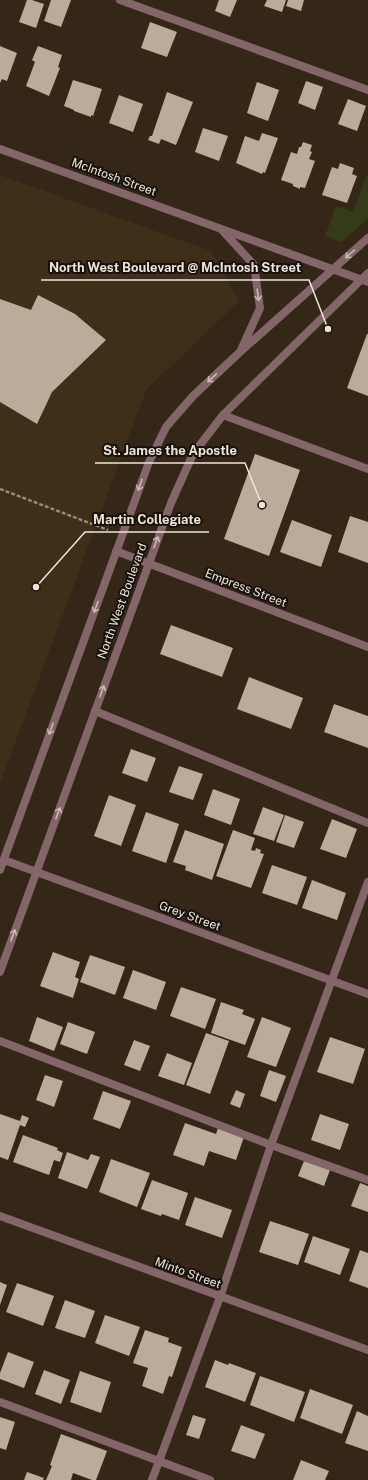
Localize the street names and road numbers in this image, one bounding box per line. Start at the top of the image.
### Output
street label: McIntosh Street [70,155,159,199]
street label: North West Boulevard [95,541,149,661]
street label: Empress Street [203,566,289,610]
street label: Grey Street [157,898,223,934]
street label: Minto Street [153,1255,223,1292]

